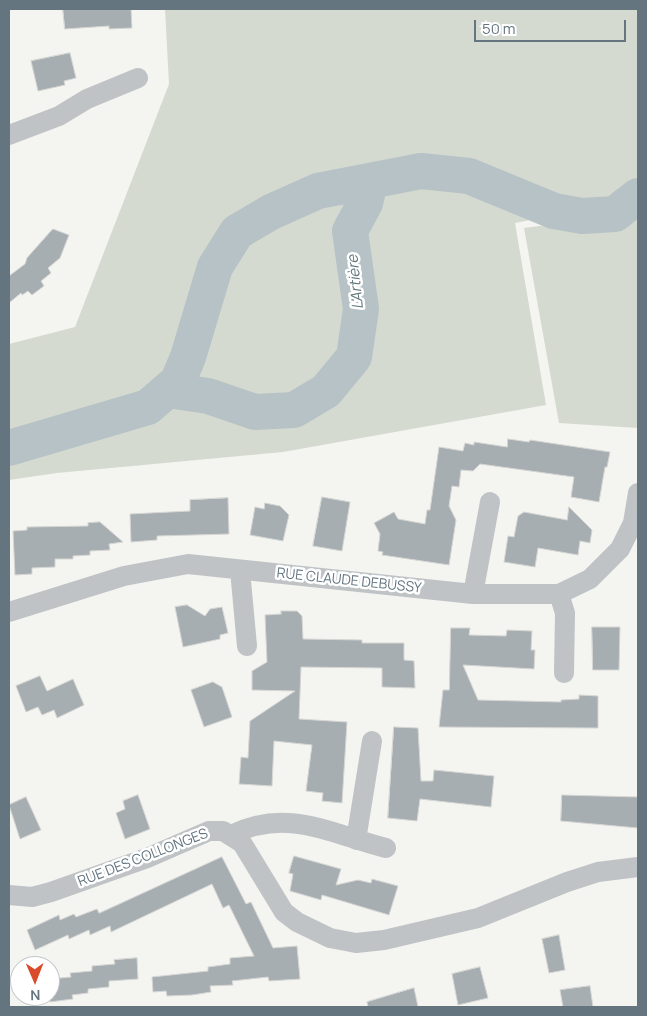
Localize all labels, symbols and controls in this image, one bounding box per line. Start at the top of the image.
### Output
scale bar [477,10,630,42]
text: 50 m [482,18,516,39]
water label: L'Artière [344,254,368,310]
street label: RUE CLAUDE DEBUSSY [276,565,422,597]
street label: RUE DES COLLONGES [76,825,210,891]
north arrow [10,956,60,1006]
text: N [30,986,40,1005]

